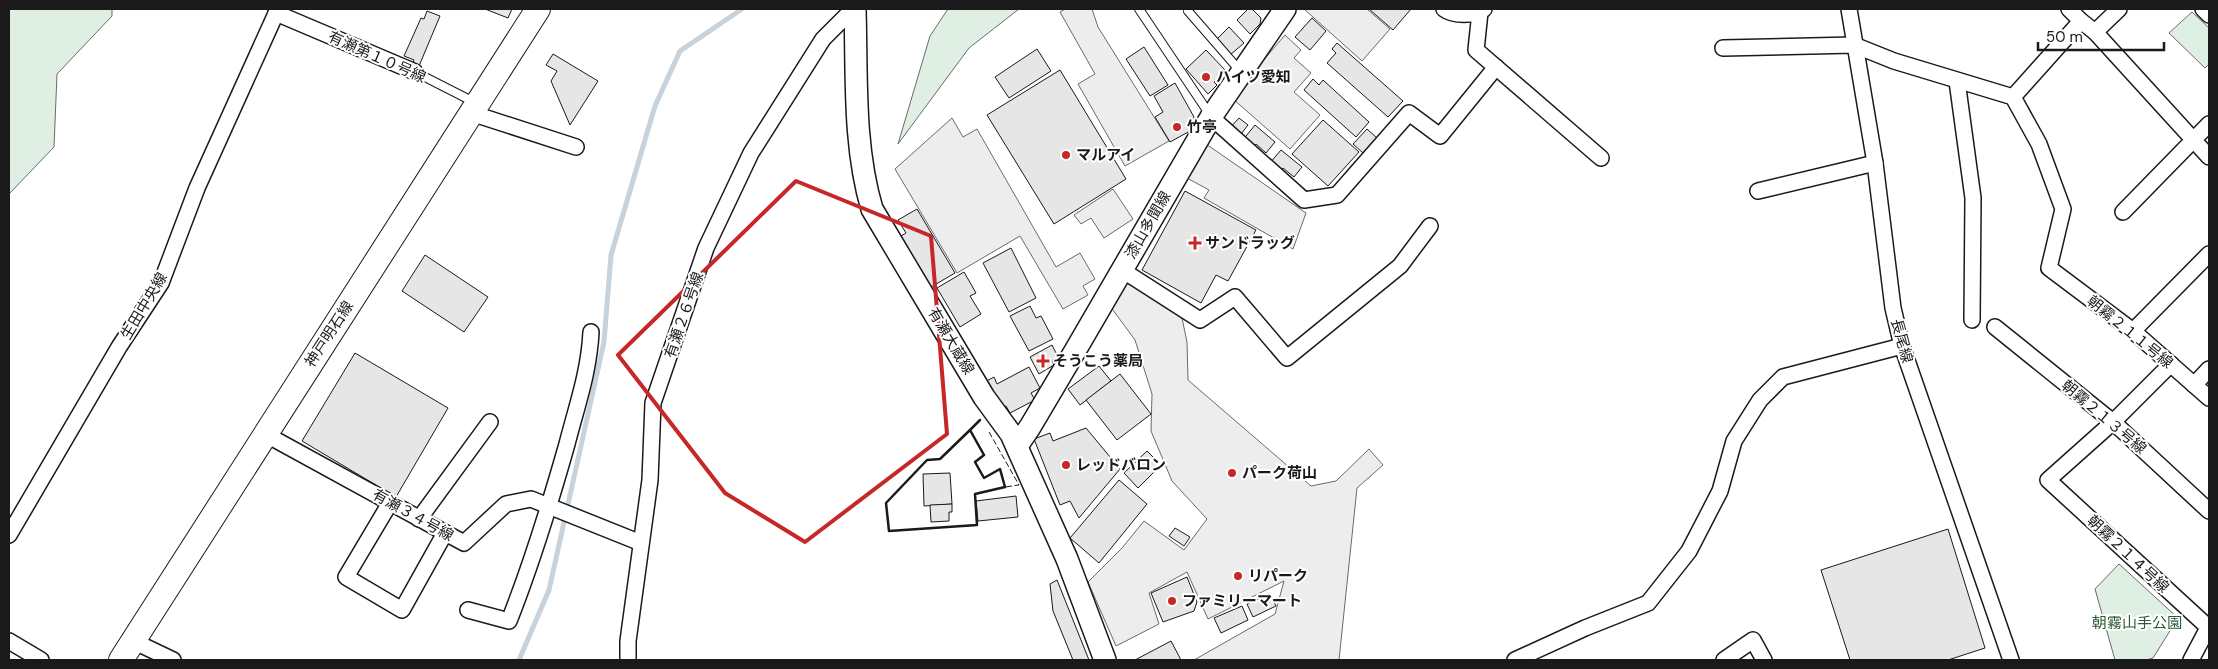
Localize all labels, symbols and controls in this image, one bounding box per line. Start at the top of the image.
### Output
scale bar [2038,20,2164,52]
street label: 有瀬第１０号線 [325,27,429,87]
text: 50 m [2046,27,2083,47]
place label: ハイツ愛知 [1216,67,1291,87]
marker: ハイツ愛知 [1200,71,1212,83]
place label: 竹亭 [1187,117,1217,137]
marker: 竹亭 [1171,121,1183,133]
place label: マルアイ [1076,145,1135,165]
marker: マルアイ [1060,149,1072,161]
street label: 漆山多聞線 [1121,188,1175,262]
place label: サンドラッグ [1205,233,1295,253]
marker: サンドラッグ [1189,237,1201,249]
street label: 生田中央線 [116,269,172,343]
street label: 有瀬２６号線 [660,269,708,361]
street label: 朝霧２１１号線 [2083,291,2177,373]
street label: 神戸明石線 [300,297,358,371]
street label: 有瀬大蔵線 [923,304,979,378]
street label: 長尾線 [1887,317,1917,365]
place label: そうこう薬局 [1053,351,1143,371]
marker: そうこう薬局 [1037,355,1049,367]
street label: 朝霧２１３号線 [2057,376,2151,458]
place label: レッドバロン [1076,455,1166,475]
marker: レッドバロン [1060,459,1072,471]
place label: パーク荷山 [1242,463,1317,483]
marker: パーク荷山 [1226,467,1238,479]
street label: 有瀬３４号線 [369,484,457,546]
street label: 朝霧２１４号線 [2083,511,2173,597]
place label: リパーク [1248,566,1308,586]
marker: リパーク [1232,570,1244,582]
place label: ファミリーマート [1182,591,1302,611]
marker: ファミリーマート [1166,595,1178,607]
park label: 朝霧山手公園 [2092,613,2182,633]

